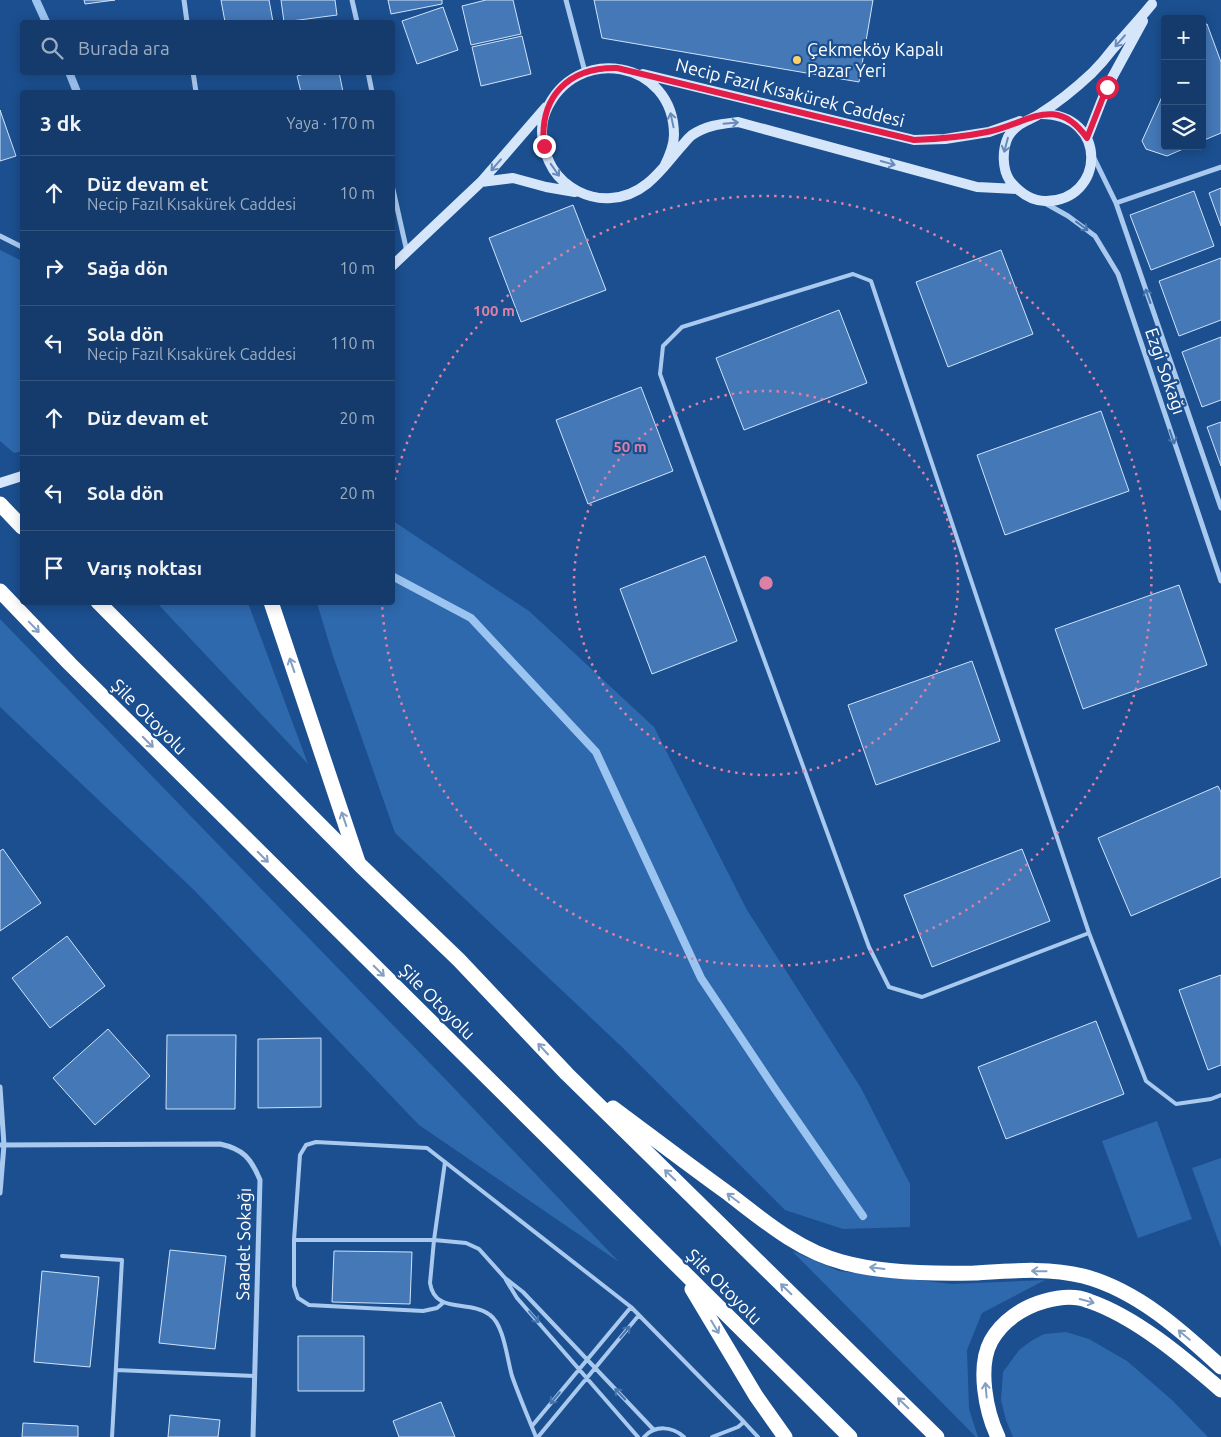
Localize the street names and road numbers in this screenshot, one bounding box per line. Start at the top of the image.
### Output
street label: Necip Fazıl Kısakürek Caddesi [674,54,907,130]
street label: Ezgi Sokağı [1142,325,1190,417]
street label: Şile Otoyolu [108,674,192,758]
street label: Şile Otoyolu [396,959,480,1043]
street label: Saadet Sokağı [232,1187,254,1300]
street label: Şile Otoyolu [683,1244,767,1328]

